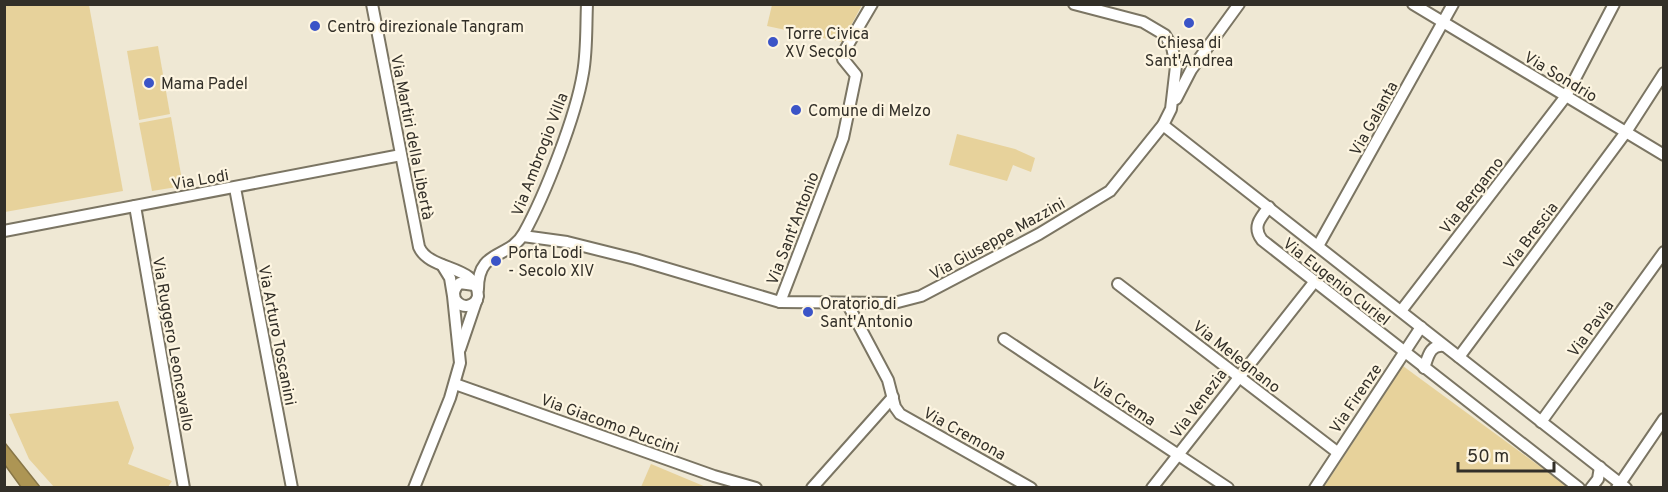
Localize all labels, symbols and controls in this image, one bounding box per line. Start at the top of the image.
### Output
marker: Chiesa di Sant'Andrea [1182,16,1196,30]
place label: Centro direzionale Tangram [327,18,524,38]
marker: Centro direzionale Tangram [308,19,322,33]
place label: Torre Civica XV Secolo [785,25,869,63]
place label: Chiesa di Sant'Andrea [1145,34,1233,72]
marker: Torre Civica XV Secolo [766,35,780,49]
street label: Via Sondrio [1520,48,1600,107]
street label: Via Martiri della Libertà [385,53,437,222]
place label: Mama Padel [161,75,248,95]
marker: Mama Padel [142,76,156,90]
street label: Via Galanta [1346,78,1403,160]
street label: Via Ambrogio Villa [508,90,574,219]
place label: Comune di Melzo [808,102,931,122]
marker: Comune di Melzo [789,103,803,117]
street label: Via Bergamo [1436,154,1509,239]
street label: Via Lodi [170,166,231,196]
street label: Via Sant'Antonio [763,169,825,288]
street label: Via Giuseppe Mazzini [927,194,1069,285]
street label: Via Brescia [1500,199,1563,274]
street label: Via Eugenio Curiel [1278,234,1394,331]
place label: Porta Lodi - Secolo XIV [508,244,595,282]
marker: Porta Lodi - Secolo XIV [489,254,503,268]
street label: Via Ruggero Leoncavallo [147,256,197,433]
street label: Via Arturo Toscanini [253,263,299,407]
place label: Oratorio di Sant'Antonio [820,295,913,333]
street label: Via Pavia [1564,297,1619,362]
marker: Oratorio di Sant'Antonio [801,305,815,319]
street label: Via Melegnano [1188,317,1284,398]
street label: Via Firenze [1326,360,1387,438]
street label: Via Venezia [1167,365,1232,443]
street label: Via Crema [1087,374,1159,432]
street label: Via Giacomo Puccini [537,391,681,459]
street label: Via Cremona [919,404,1009,466]
scale bar [1458,435,1554,473]
text: 50 m [1467,446,1509,469]

